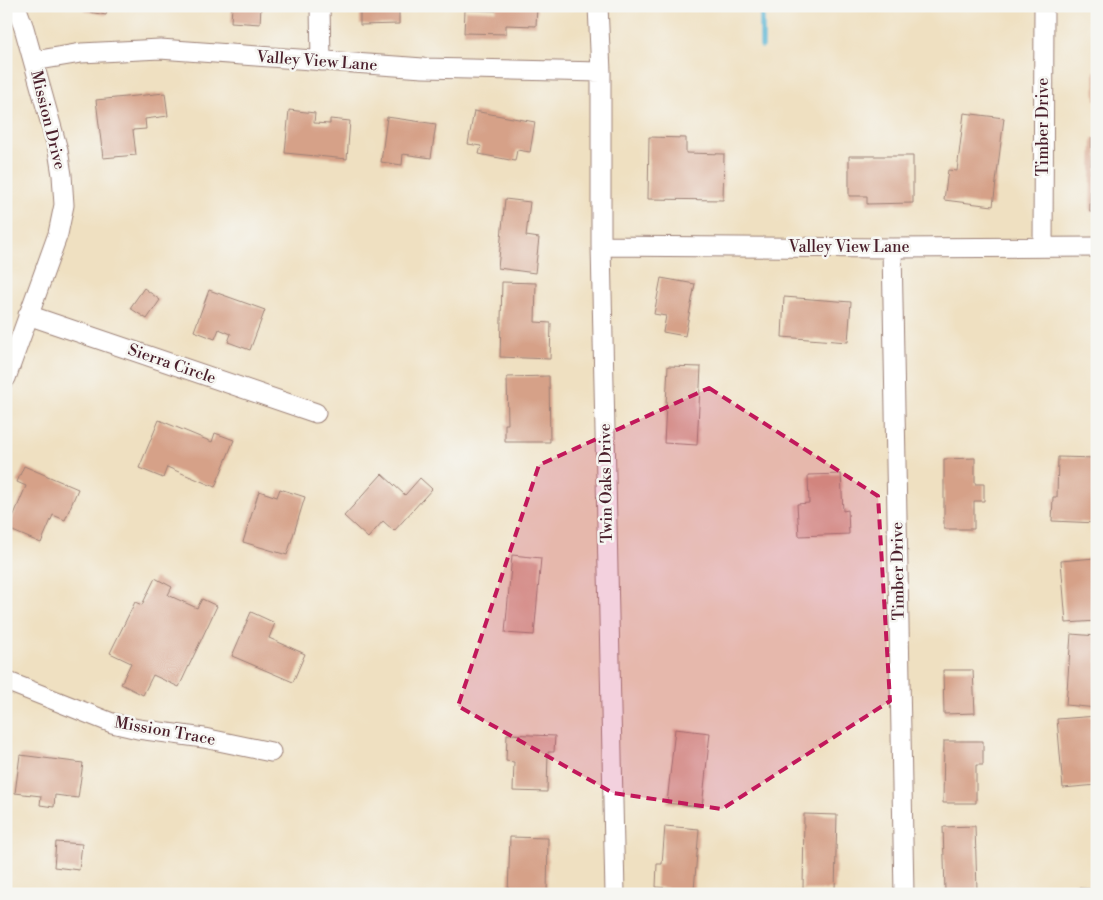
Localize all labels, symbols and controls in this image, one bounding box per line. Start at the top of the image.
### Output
street label: Valley View Lane [255,47,378,75]
street label: Mission Drive [26,68,70,172]
street label: Timber Drive [1033,78,1053,176]
street label: Valley View Lane [787,237,910,257]
street label: Sierra Circle [125,340,219,388]
street label: Twin Oaks Drive [595,423,617,543]
street label: Timber Drive [887,522,909,620]
street label: Mission Trace [113,712,217,750]

